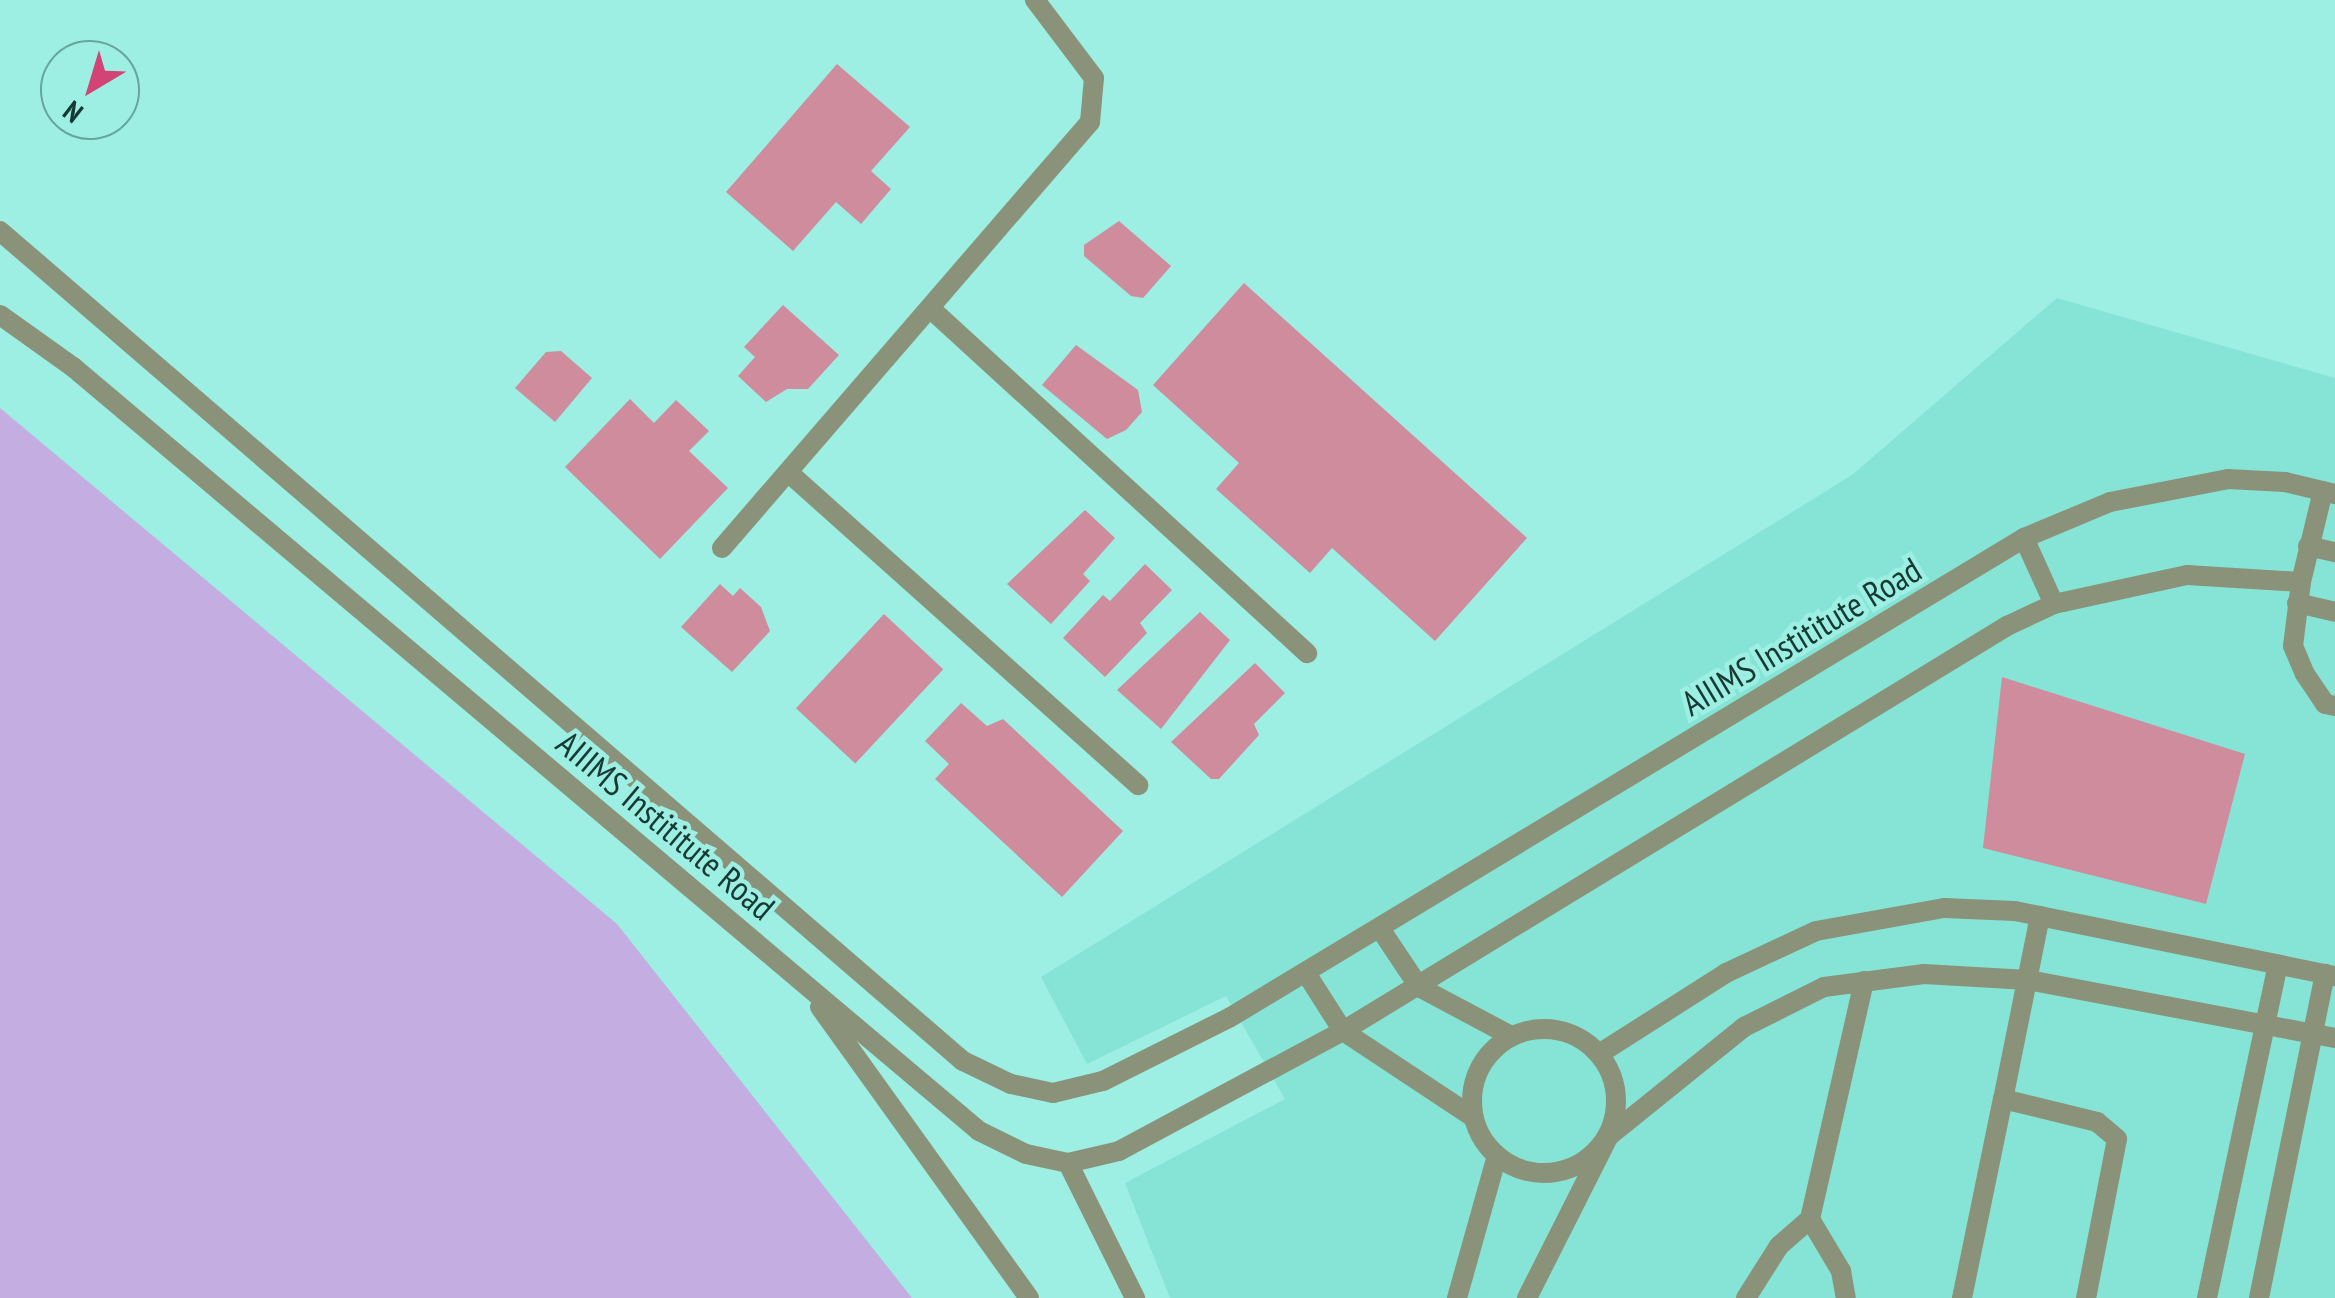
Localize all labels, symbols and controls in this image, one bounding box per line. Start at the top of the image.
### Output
north arrow [40,40,140,140]
text: N [55,93,90,132]
street label: AIIIMS Instititute Road [1674,548,1928,724]
street label: AIIIMS Instititute Road [549,722,783,928]

